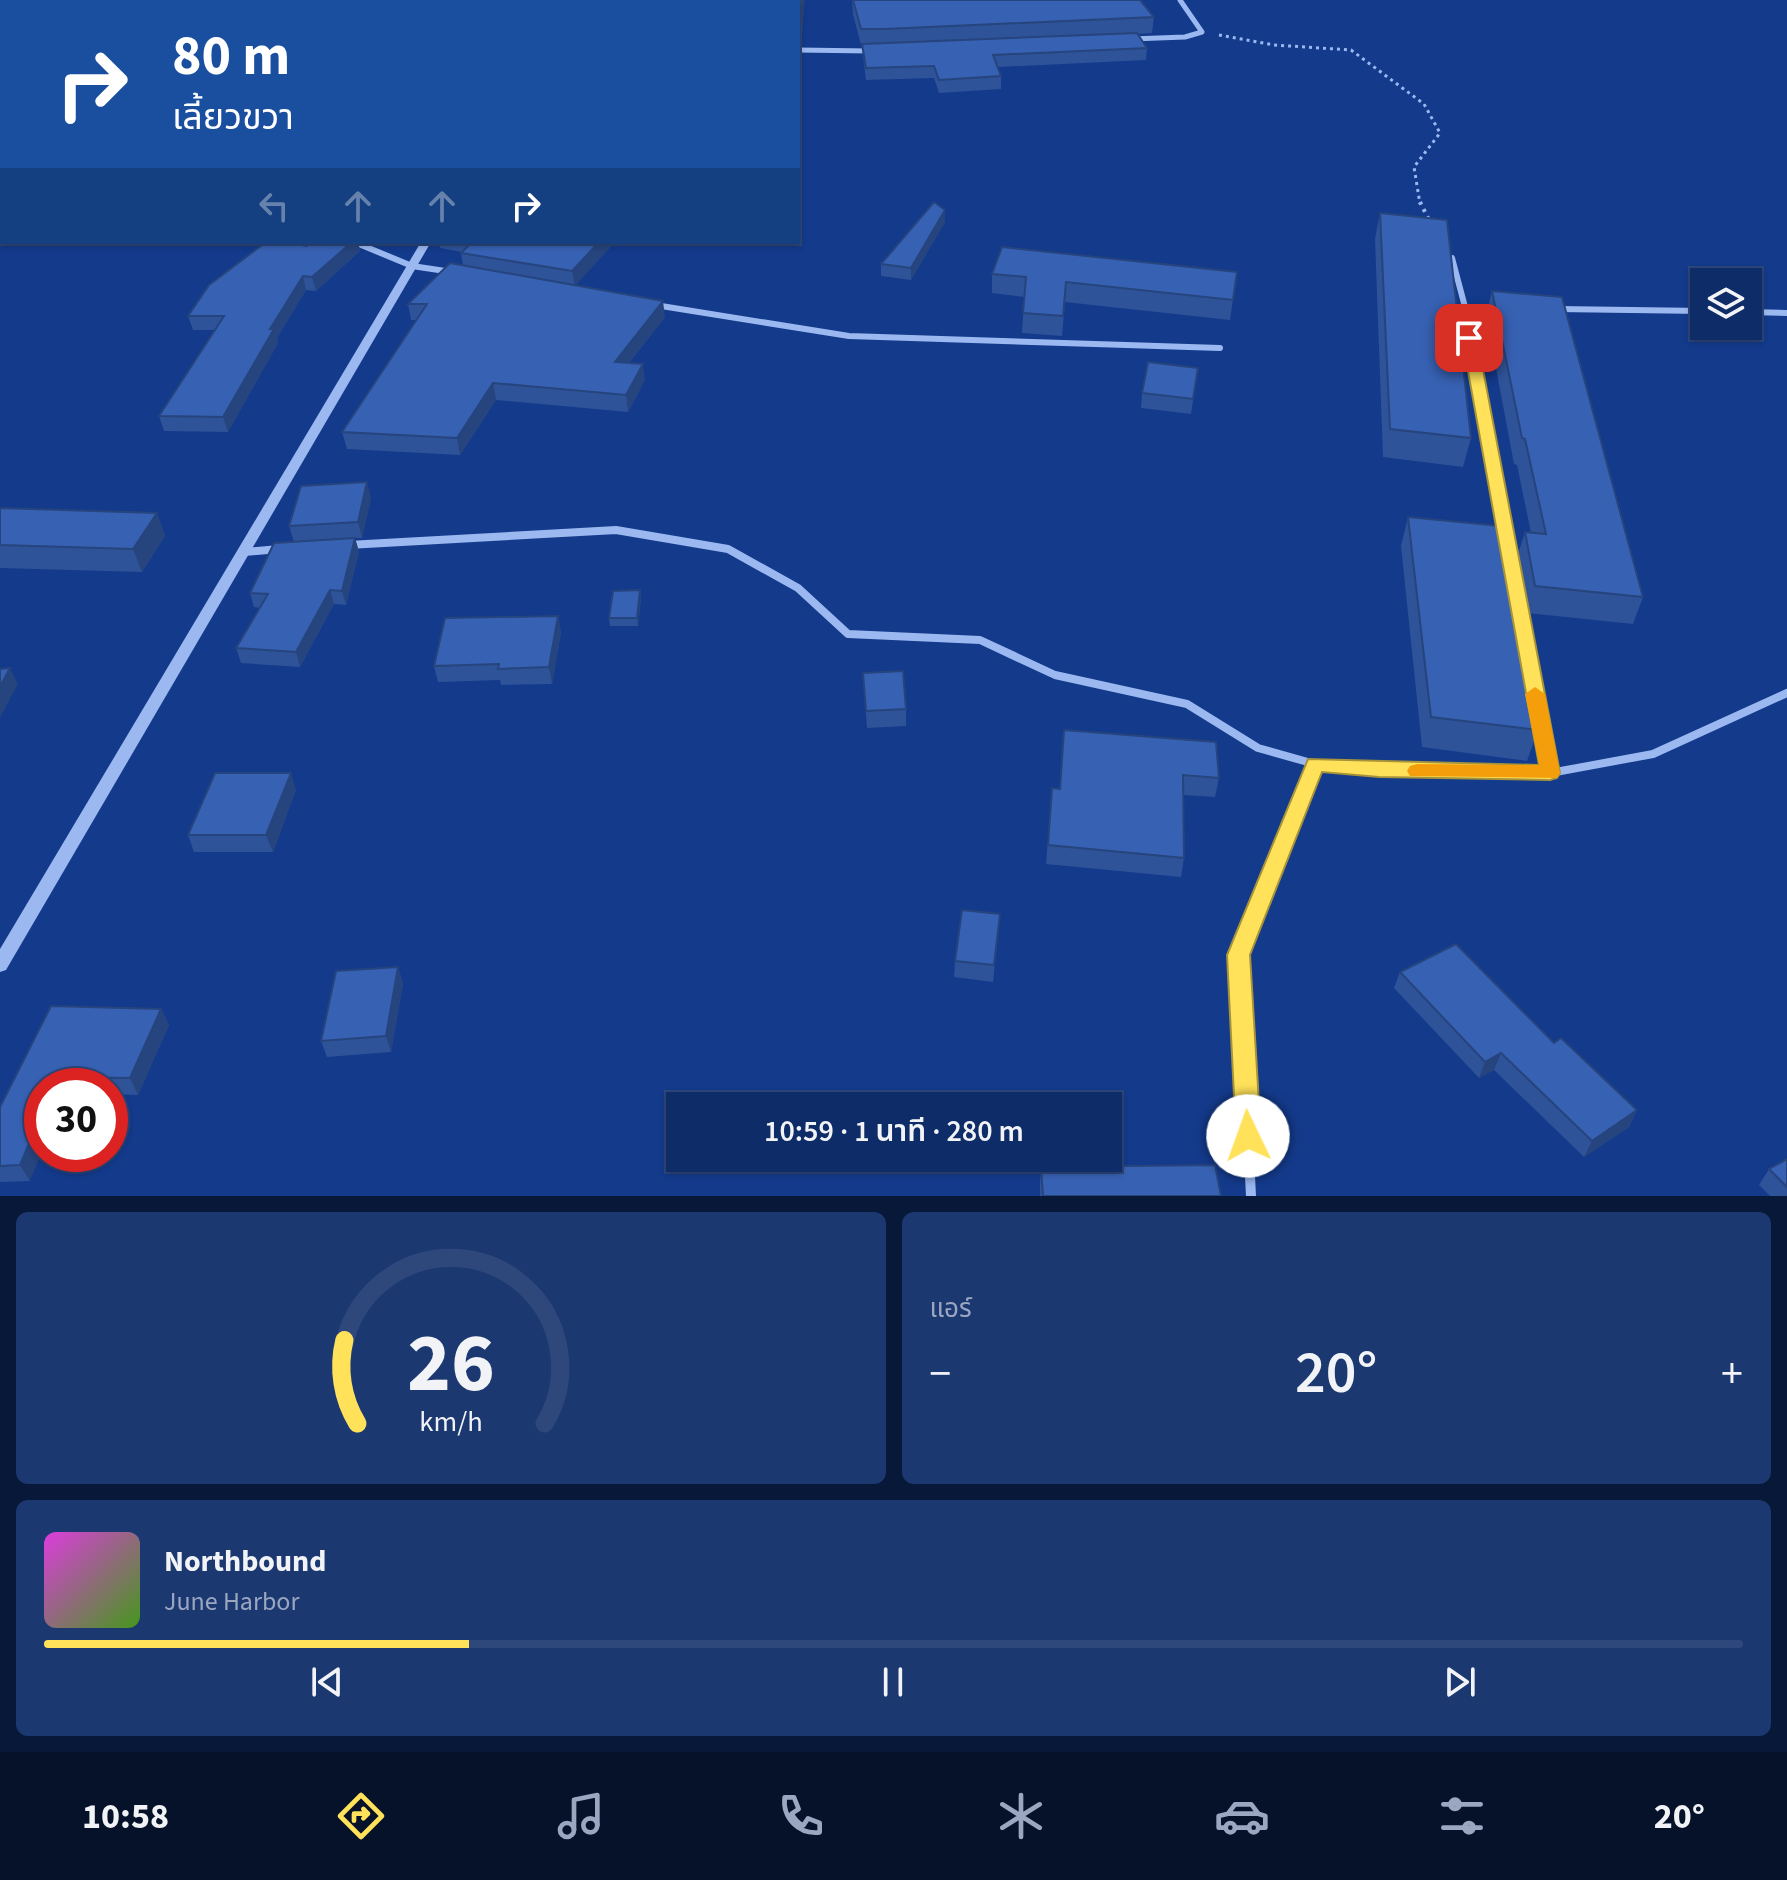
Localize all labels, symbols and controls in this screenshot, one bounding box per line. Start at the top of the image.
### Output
text: 80 m [172,17,290,96]
icon: right [40,32,144,136]
text: เลี้ยวขวา [172,92,294,143]
icon: left [252,184,296,228]
icon: ahead [336,184,380,228]
icon: ahead [420,184,464,228]
icon: right [504,184,548,228]
map controls [1690,268,1762,340]
button: layers [1690,268,1762,340]
pin [1435,304,1503,372]
icon: arrive [1447,316,1491,360]
speed limit sign: 30 [24,1068,128,1172]
position arrow [1206,1094,1290,1178]
text: 10:59 · 1 นาที · 280 m [764,1110,1024,1153]
text: แอร์ [930,1290,972,1327]
text: 26 [407,1305,495,1423]
text: 20° [1295,1331,1377,1416]
text: − [930,1343,951,1406]
text: + [1721,1343,1743,1406]
text: km/h [419,1402,482,1442]
text: Northbound [164,1540,326,1583]
text: June Harbor [164,1583,300,1620]
icon: previous [305,1660,349,1704]
icon: pause [871,1660,915,1704]
icon: next [1438,1660,1482,1704]
icon: directions [333,1788,389,1844]
icon: music [553,1788,609,1844]
icon: phone [773,1788,829,1844]
icon: climate [993,1788,1049,1844]
icon: car [1214,1788,1270,1844]
icon: filters [1434,1788,1490,1844]
text: 10:58 [82,1791,169,1842]
text: 20° [1654,1791,1705,1842]

